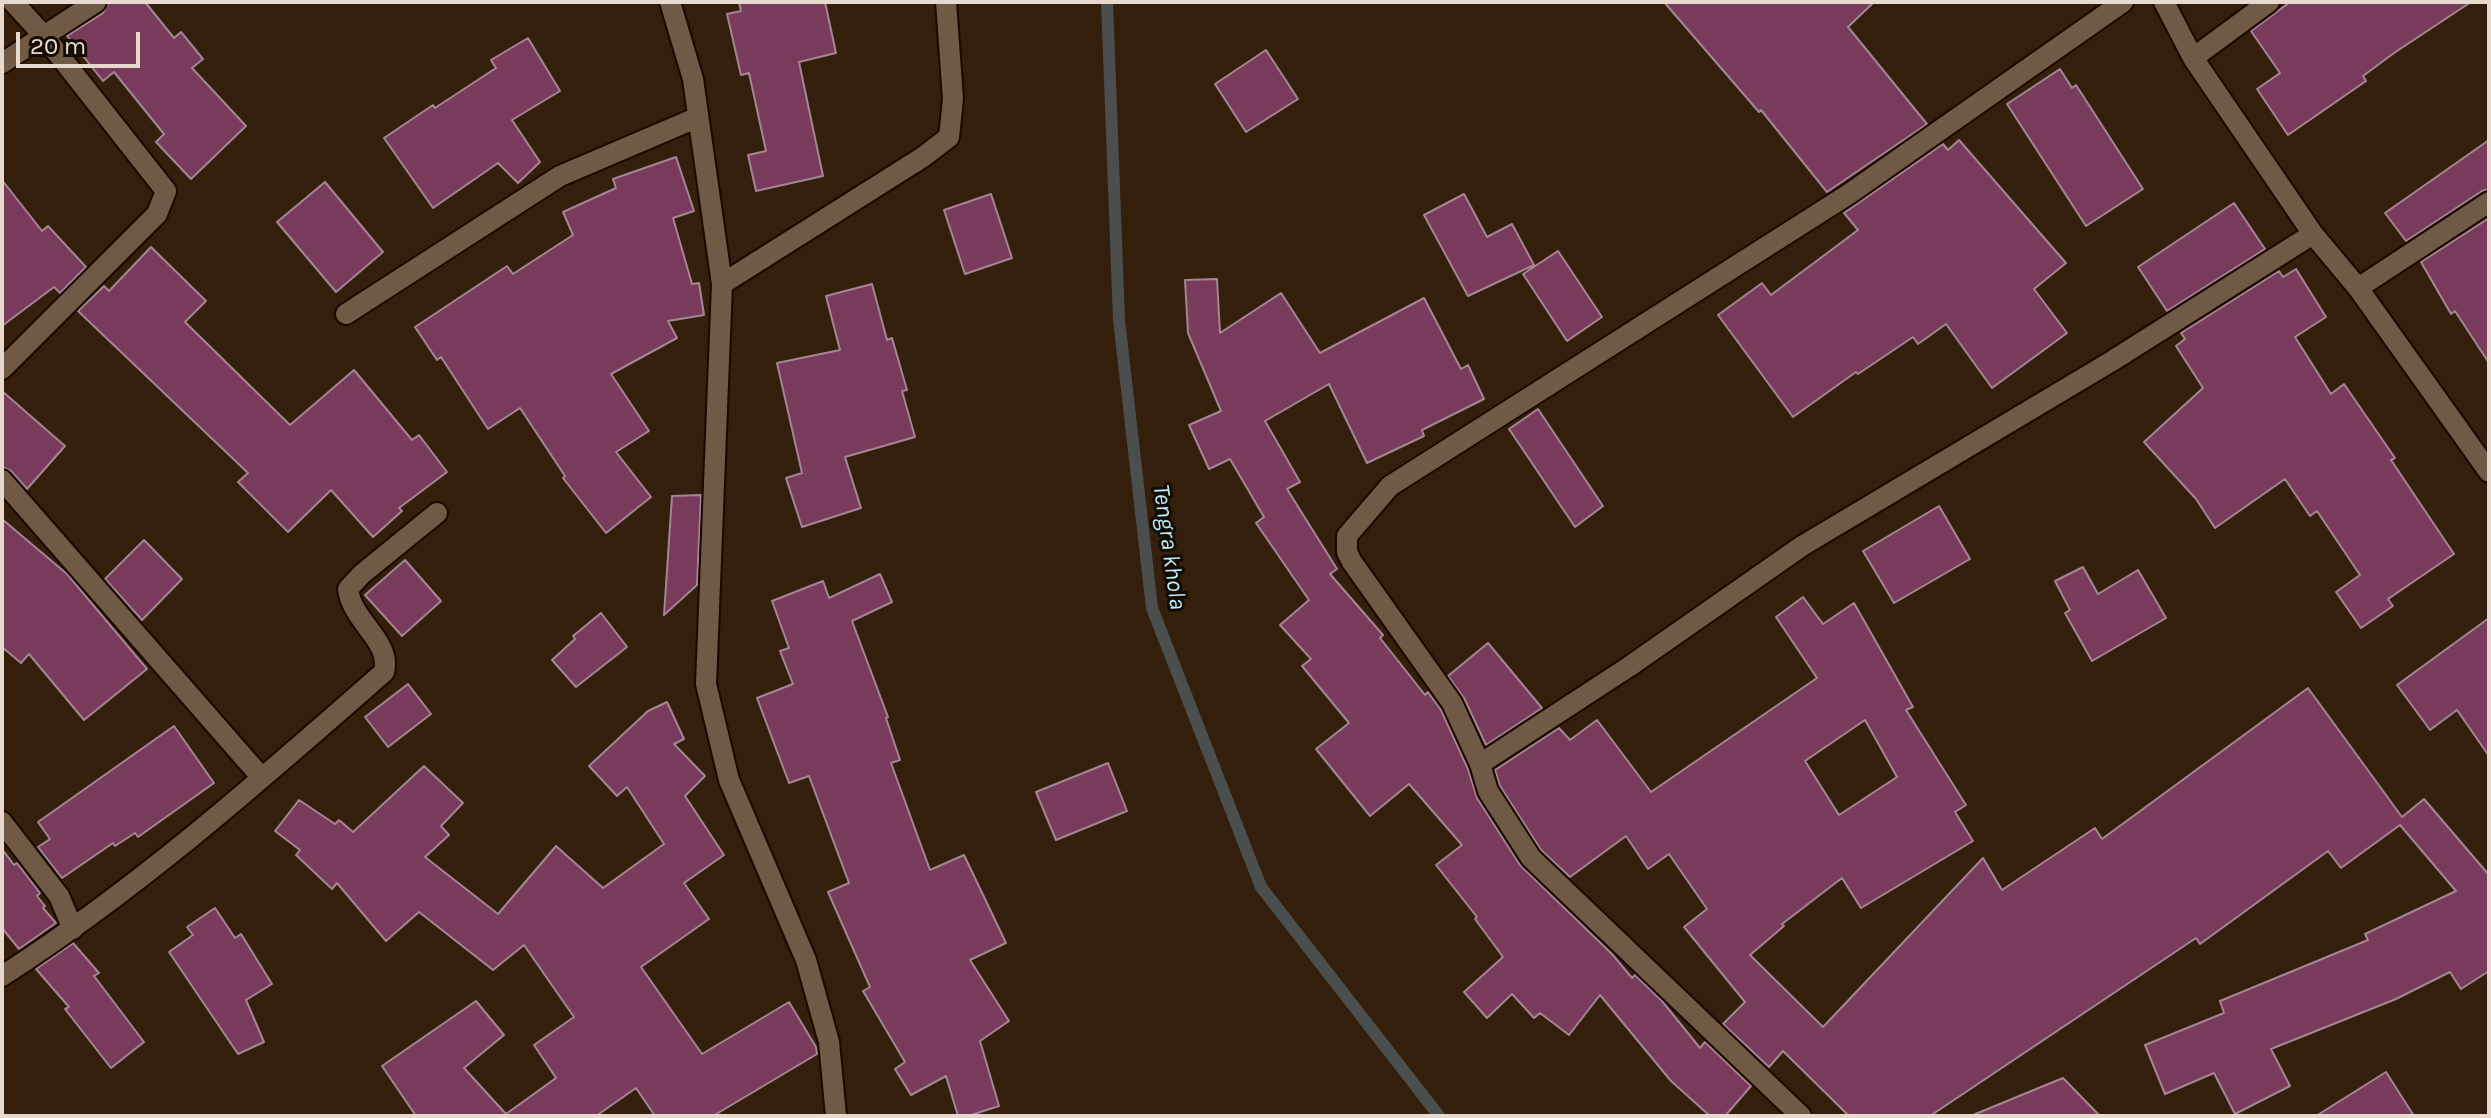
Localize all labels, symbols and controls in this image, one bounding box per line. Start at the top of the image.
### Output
scale bar [20,16,144,66]
text: 20 m [30,32,86,60]
water label: Tengra khola [1146,483,1192,611]

